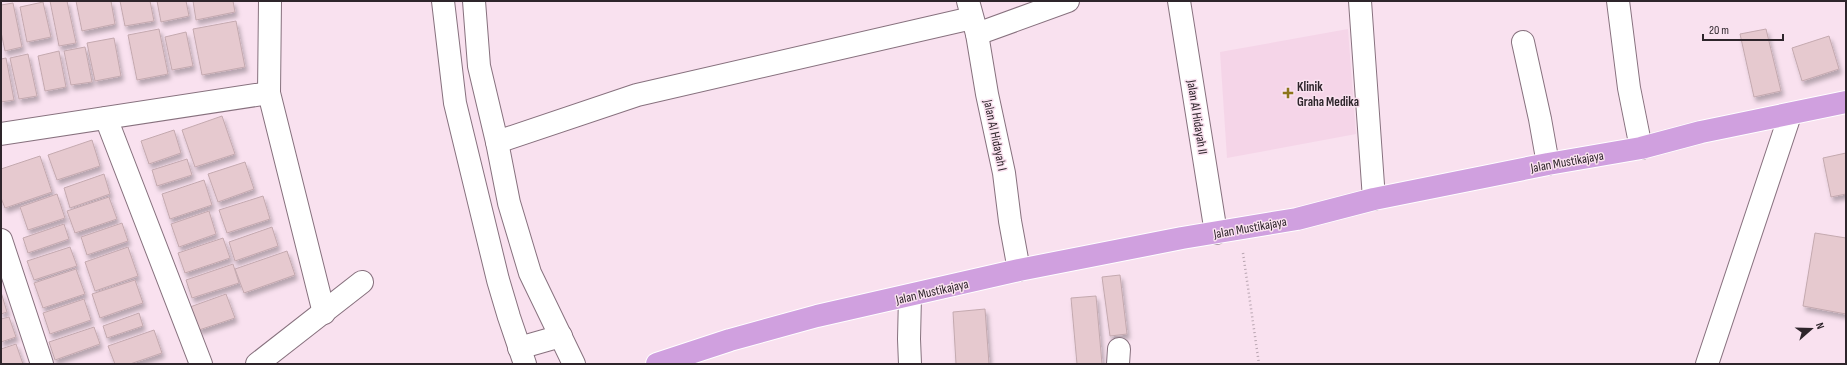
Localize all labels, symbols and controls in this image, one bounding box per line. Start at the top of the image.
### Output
scale bar [1703,16,1783,42]
text: 20 m [1709,23,1729,38]
street label: Jalan Al Hidayah II [1183,78,1211,155]
place label: Klinik Graha Medika [1297,79,1359,110]
marker: Klinik Graha Medika [1282,87,1294,99]
street label: Jalan Al Hidayah I [979,97,1010,172]
street label: Jalan Mustikajaya [1528,148,1605,176]
street label: Jalan Mustikajaya [1211,214,1288,242]
street label: Jalan Mustikajaya [893,276,970,308]
north arrow [1791,309,1831,349]
text: N [1813,321,1827,331]

